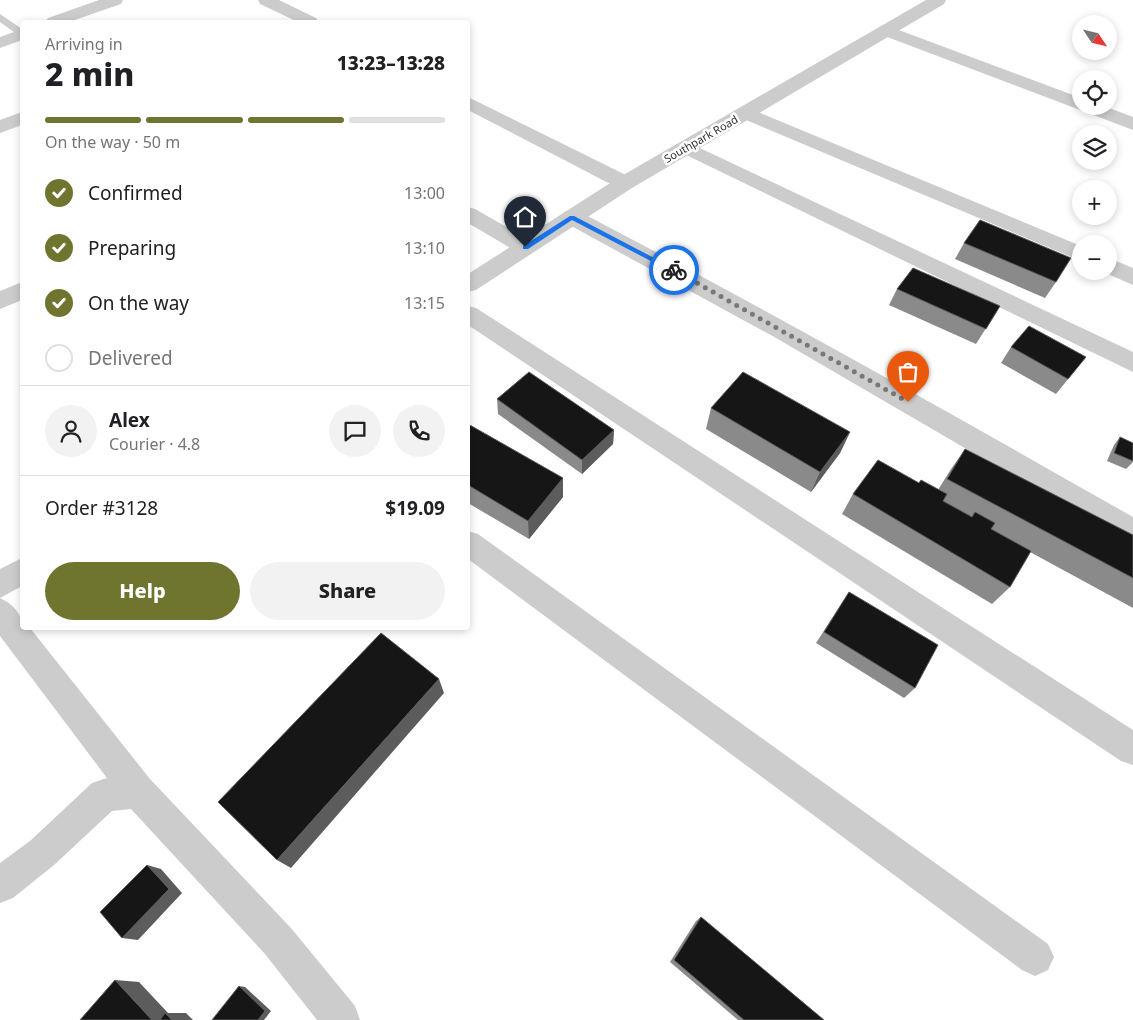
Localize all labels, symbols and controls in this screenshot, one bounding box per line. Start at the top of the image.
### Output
north arrow [1072,15,1118,60]
map controls [1072,15,1117,280]
text: Arriving in [45,33,123,55]
text: 13:23–13:28 [337,50,445,76]
text: 2 min [45,52,134,95]
button: locate [1072,70,1117,115]
street label: Southpark Road [661,111,740,166]
button: layers [1072,125,1117,170]
text: On the way · 50 m [45,131,180,153]
icon: check [45,179,73,207]
text: Confirmed [88,180,183,206]
button: + [1072,180,1117,225]
text: 13:00 [404,182,445,204]
pin [504,196,546,247]
icon: home [511,203,539,231]
icon: check [45,234,73,262]
text: Preparing [88,235,176,261]
button: − [1072,235,1117,280]
text: 13:10 [404,237,445,259]
courier [649,245,699,295]
icon: bike [660,256,688,284]
icon: check [45,289,73,317]
text: On the way [88,290,189,316]
text: 13:15 [404,292,445,314]
text: Delivered [88,345,173,371]
pin [887,351,929,402]
icon: bag [894,358,922,386]
button: person [45,405,97,457]
button: chat [329,405,381,457]
button: phone [393,405,445,457]
text: Alex [109,407,150,433]
text: Courier · 4.8 [109,433,200,455]
text: Order #3128 [45,495,158,521]
text: $19.09 [385,495,445,521]
button: Help [45,562,240,620]
button: Share [250,562,445,620]

